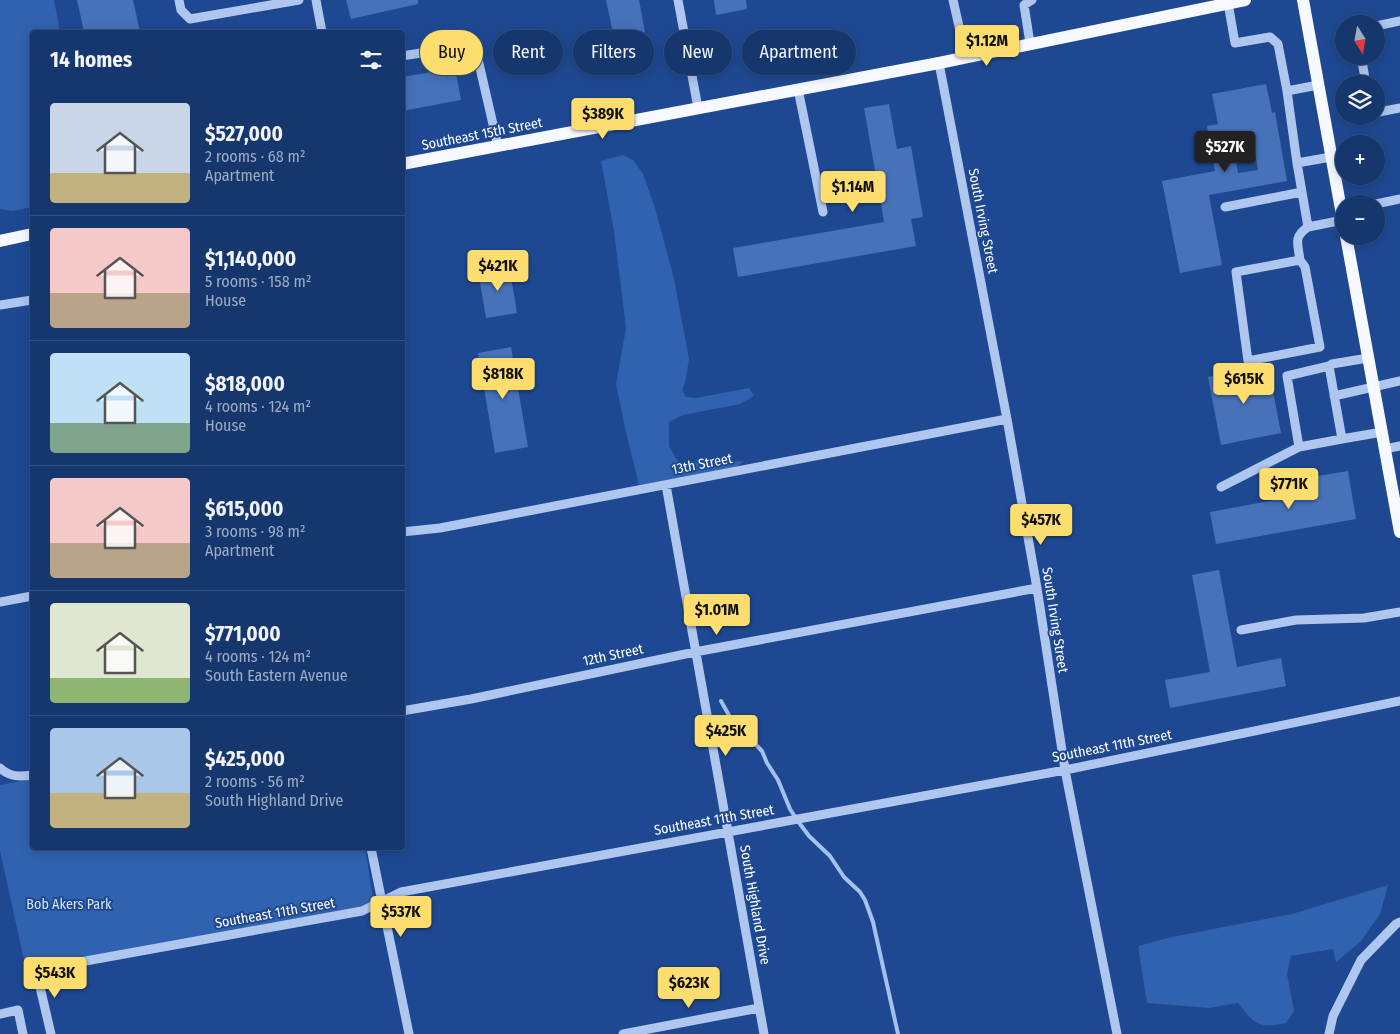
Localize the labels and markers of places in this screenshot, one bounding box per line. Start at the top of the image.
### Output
pin: $1.12M [946,24,1028,67]
pin: $389K [568,98,638,140]
pin: $527K [1190,130,1260,173]
pin: $1.14M [812,170,894,213]
pin: $421K [463,250,533,292]
pin: $818K [468,358,538,400]
pin: $615K [1209,362,1279,405]
pin: $771K [1254,468,1324,510]
pin: $457K [1006,504,1076,546]
pin: $1.01M [676,594,758,636]
pin: $425K [691,714,761,757]
pin: $537K [366,896,436,938]
pin: $543K [20,956,90,999]
pin: $623K [654,966,724,1009]

